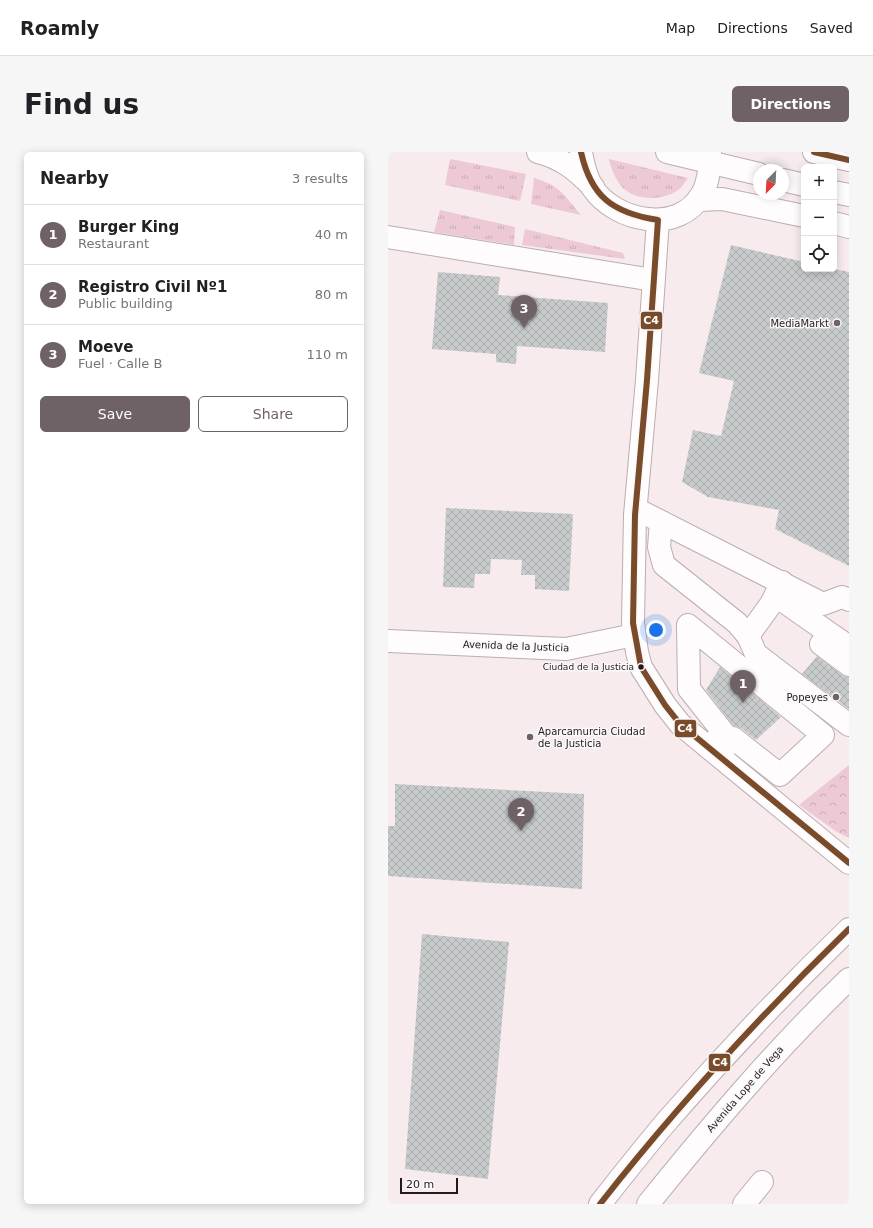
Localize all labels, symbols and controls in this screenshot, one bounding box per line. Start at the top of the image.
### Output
text: Roamly [20,17,99,39]
text: Map [666,20,695,36]
text: Directions [717,20,788,36]
text: Saved [810,20,853,36]
button: Directions [732,86,849,122]
text: Find us [24,88,139,121]
north arrow [753,164,789,200]
map controls [801,164,837,272]
button: + [801,164,837,200]
text: Nearby [40,168,109,188]
text: 3 results [292,171,348,186]
button: − [801,200,837,236]
text: Burger King [78,218,179,236]
text: 1 [48,227,58,242]
text: 40 m [315,227,348,242]
text: Restaurant [78,236,149,251]
button: locate [801,236,837,272]
text: Registro Civil Nº1 [78,278,228,296]
text: 2 [48,287,58,302]
text: 80 m [315,287,348,302]
pin: 3 [511,295,537,328]
text: Public building [78,296,173,311]
line badge: C4 [640,311,663,330]
text: C4 [643,314,659,327]
place label: MediaMarkt [770,318,829,329]
marker: MediaMarkt [832,318,842,328]
text: Moeve [78,338,133,356]
text: 3 [48,347,58,362]
text: 110 m [306,347,348,362]
text: Fuel · Calle B [78,356,162,371]
button: Save [40,396,190,432]
button: Share [198,396,348,432]
your location [646,620,666,640]
street label: Avenida de la Justicia [463,639,569,653]
place label: Ciudad de la Justicia [543,662,634,672]
marker: Ciudad de la Justicia [636,662,646,672]
pin: 1 [730,670,756,703]
place label: Popeyes [786,692,828,703]
marker: Popeyes [831,692,841,702]
line badge: C4 [674,719,697,738]
text: C4 [677,722,693,735]
place label: Aparcamurcia Ciudad de la Justicia [538,726,645,749]
marker: Aparcamurcia Ciudad de la Justicia [525,732,535,742]
pin: 2 [508,798,534,831]
street label: Avenida Lope de Vega [705,1044,785,1134]
line badge: C4 [708,1053,731,1072]
text: C4 [712,1056,728,1069]
scale bar [400,1176,458,1195]
text: 20 m [406,1178,434,1191]

